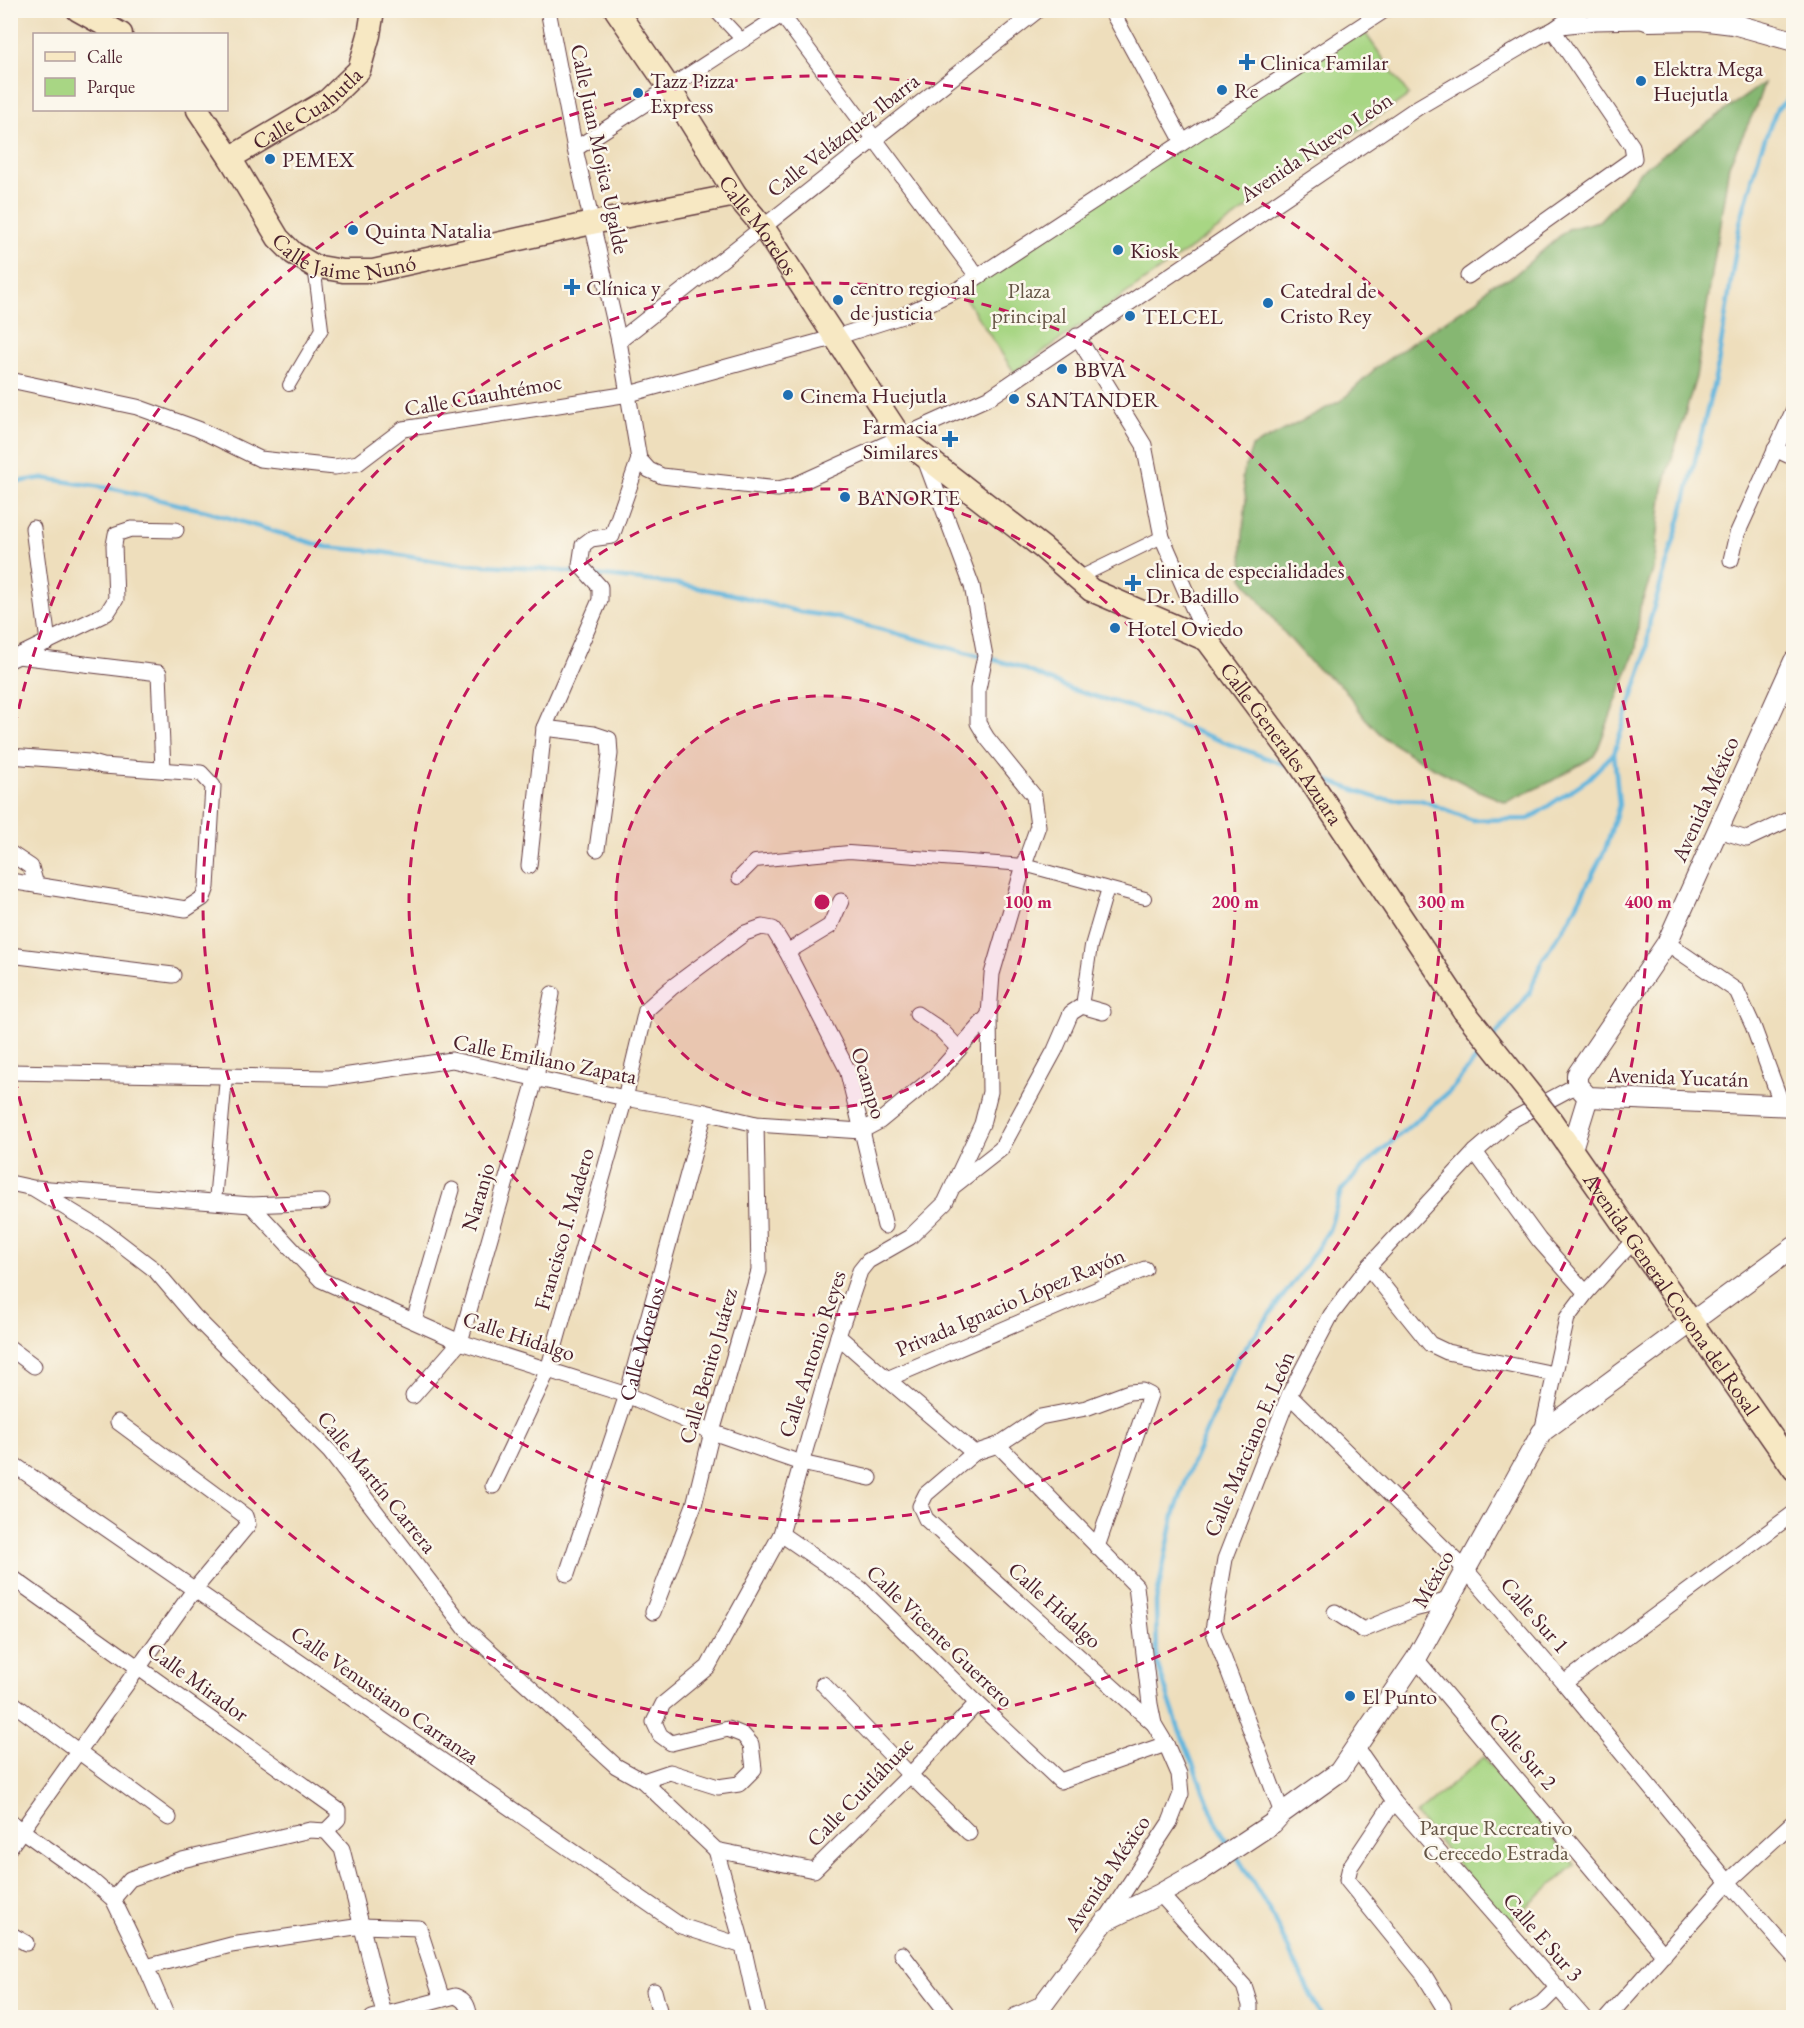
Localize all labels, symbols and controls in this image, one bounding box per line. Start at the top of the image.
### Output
legend [33,33,228,111]
street label: Calle Juan Mojica Ugalde [564,41,636,257]
text: Calle [87,45,123,68]
place label: Clinica Familar [1260,48,1389,77]
marker: Clinica Familar [1238,53,1256,71]
place label: Elektra Mega Huejutla [1653,54,1764,108]
street label: Calle Cuahutla [247,60,368,156]
place label: Tazz Pizza Express [650,66,735,120]
street label: Calle Velázquez Ibarra [761,66,925,204]
marker: Elektra Mega Huejutla [1634,74,1648,88]
text: Parque [87,75,135,98]
place label: Re [1234,76,1259,105]
marker: Re [1215,83,1229,97]
street label: Avenida Nuevo León [1233,85,1398,209]
marker: Tazz Pizza Express [631,86,645,100]
place label: PEMEX [282,145,355,174]
marker: PEMEX [263,152,277,166]
street label: Calle Morelos [712,169,805,280]
place label: Quinta Natalia [365,216,492,245]
marker: Quinta Natalia [346,223,360,237]
street label: Calle Jaime Nunó [266,226,419,287]
place label: Kiosk [1130,236,1179,265]
marker: Kiosk [1111,243,1125,257]
place label: Clínica y [586,273,661,302]
place label: centro regional de justicia [850,273,976,327]
park label: Plaza principal [991,276,1067,330]
place label: Catedral de Cristo Rey [1280,276,1377,330]
marker: Clínica y [563,278,581,296]
marker: centro regional de justicia [831,293,845,307]
marker: Catedral de Cristo Rey [1261,296,1275,310]
place label: TELCEL [1142,302,1223,331]
marker: TELCEL [1123,309,1137,323]
place label: BBVA [1074,355,1127,384]
marker: BBVA [1055,362,1069,376]
street label: Calle Cuauhtémoc [402,367,564,423]
place label: Cinema Huejutla [800,381,947,410]
place label: SANTANDER [1026,385,1159,414]
marker: Cinema Huejutla [781,388,795,402]
marker: SANTANDER [1007,392,1021,406]
place label: Farmacia Similares [862,412,938,466]
marker: Farmacia Similares [943,432,957,446]
place label: BANORTE [857,483,960,512]
marker: BANORTE [838,490,852,504]
place label: clinica de especialidades Dr. Badillo [1146,556,1345,610]
marker: clinica de especialidades Dr. Badillo [1124,574,1142,592]
place label: Hotel Oviedo [1127,614,1243,643]
marker: Hotel Oviedo [1108,621,1122,635]
street label: Calle Generales Azuara [1214,656,1350,831]
street label: Avenida México [1664,732,1746,867]
text: 100 m [1004,890,1052,913]
text: 200 m [1211,890,1259,913]
text: 300 m [1417,890,1465,913]
text: 400 m [1624,890,1672,913]
centre of rings [812,892,832,912]
street label: Calle Emiliano Zapata [451,1027,640,1091]
street label: Ocampo [844,1044,894,1123]
street label: Avenida Yucatán [1606,1060,1750,1094]
street label: Francisco I. Madero [527,1144,601,1313]
street label: Naranjo [454,1159,502,1235]
street label: Avenida General Corona del Rosal [1576,1166,1767,1421]
street label: Privada Ignacio López Rayón [891,1240,1130,1364]
street label: Calle Antonio Reyes [771,1267,853,1441]
street label: Calle Morelos [612,1283,671,1404]
street label: Calle Benito Juárez [672,1284,744,1447]
street label: Calle Hidalgo [459,1304,579,1368]
street label: Calle Marciano E. León [1197,1346,1301,1541]
street label: Calle Martín Carrera [310,1405,444,1560]
street label: México [1405,1545,1461,1613]
street label: Calle Hidalgo [1002,1555,1108,1655]
street label: Calle Vicente Guerrero [860,1558,1020,1714]
street label: Calle Sur 1 [1494,1571,1576,1659]
street label: Calle Venustiano Carranza [285,1619,485,1771]
street label: Calle Mirador [141,1635,255,1729]
place label: El Punto [1362,1682,1437,1711]
marker: El Punto [1343,1689,1357,1703]
street label: Calle Sur 2 [1482,1706,1564,1796]
street label: Calle Cuitláhuac [800,1731,920,1853]
street label: Avenida México [1057,1809,1157,1938]
park label: Parque Recreativo Cerecedo Estrada [1420,1813,1573,1867]
street label: Calle E Sur 3 [1496,1886,1590,1988]

